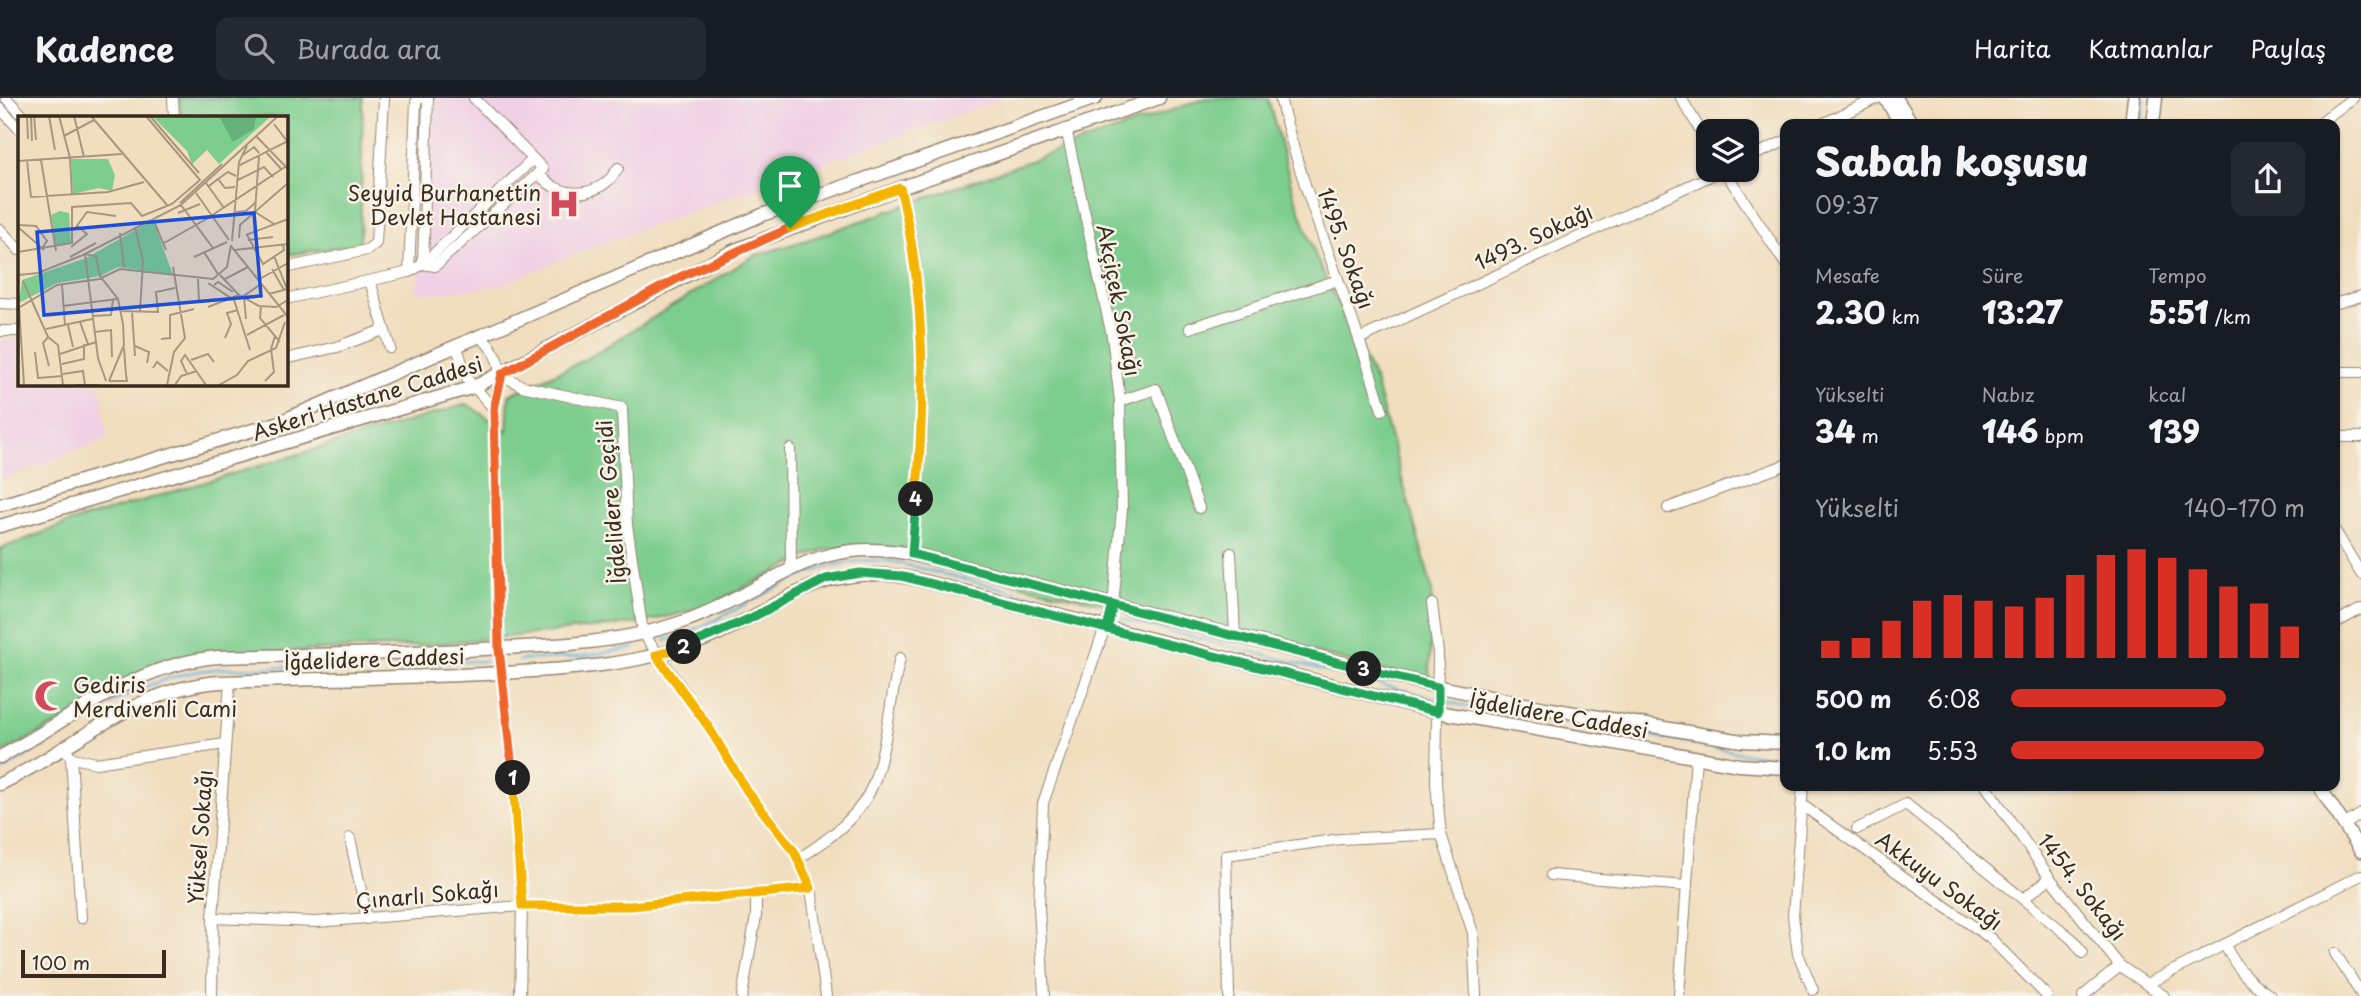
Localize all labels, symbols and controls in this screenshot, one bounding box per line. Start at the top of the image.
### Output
search box [216,17,706,80]
text: Kadence [35,23,174,73]
icon: search [240,29,278,67]
text: Burada ara [296,29,441,68]
text: Harita [1974,30,2051,66]
text: Katmanlar [2089,30,2213,66]
text: Paylaş [2251,30,2326,66]
inset map [18,116,287,385]
map controls [1696,119,1759,182]
button: layers [1696,119,1759,182]
text: Sabah koşusu [1815,132,2089,189]
button: share [2231,142,2305,216]
pin [760,156,820,228]
icon: arrive [771,167,809,205]
place label: Seyyid Burhanettin Devlet Hastanesi [348,176,541,232]
street label: 1495. Sokağı [1310,183,1384,313]
hospital icon: Seyyid Burhanettin Devlet Hastanesi [547,187,581,221]
text: 09:37 [1815,187,1879,222]
street label: 1493. Sokağı [1469,195,1597,277]
street label: Akçiçek Sokağı [1090,221,1150,379]
text: Mesafe [1815,261,1880,289]
text: Süre [1982,261,2023,289]
text: Tempo [2148,261,2206,289]
text: 2.30 [1815,289,1885,334]
text: 13:27 [1982,289,2063,334]
text: 5:51 [2148,289,2209,334]
text: km [1885,302,1920,330]
text: /km [2209,302,2251,330]
street label: Askeri Hastane Caddesi [248,347,486,447]
text: Yükselti [1815,380,1884,408]
text: Nabız [1982,380,2035,408]
text: kcal [2148,380,2186,408]
text: 34 [1815,408,1855,453]
text: 146 [1982,408,2039,453]
text: 139 [2148,408,2200,453]
street label: İğdelidere Geçidi [587,418,633,586]
text: m [1855,421,1879,449]
text: bpm [2039,421,2084,449]
pin: 4 [898,482,934,516]
text: 4 [909,484,922,512]
text: Yükselti [1815,490,1899,525]
text: 140–170 m [2184,490,2305,525]
pin: 2 [666,630,702,664]
text: 2 [677,632,690,660]
street label: İğdelidere Caddesi [283,639,465,677]
pin: 3 [1346,652,1382,686]
text: 3 [1357,654,1370,682]
place label: Gediris Merdivenli Cami [73,668,237,724]
mosque icon: Gediris Merdivenli Cami [33,679,67,713]
text: 500 m [1815,681,1892,716]
text: 6:08 [1927,681,1981,716]
street label: İğdelidere Caddesi [1467,683,1651,745]
text: 1.0 km [1815,733,1892,768]
text: 5:53 [1927,733,1978,768]
pin: 1 [496,760,530,796]
text: 1 [508,763,517,791]
street label: Yüksel Sokağı [178,769,220,905]
street label: Akkuyu Sokağı [1870,823,2010,937]
street label: 1454. Sokağı [2031,825,2135,947]
street label: Çınarlı Sokağı [354,872,500,916]
scale bar [21,947,166,979]
text: 100 m [32,948,90,976]

